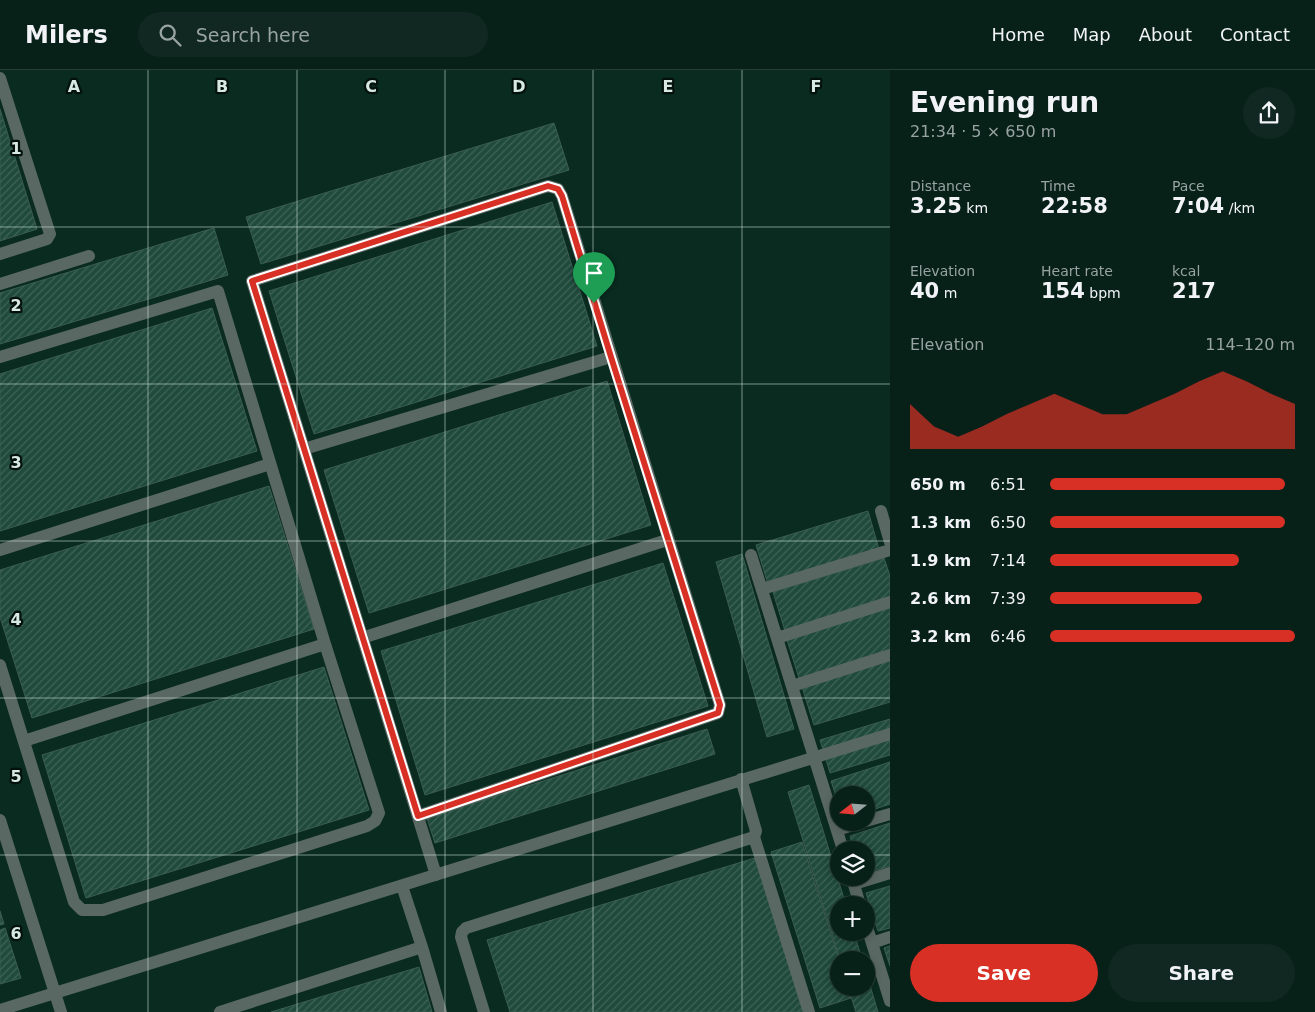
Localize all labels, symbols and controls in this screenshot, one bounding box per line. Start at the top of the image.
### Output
search box [138,12,488,57]
text: Milers [25,21,108,49]
icon: search [156,21,184,49]
text: Search here [196,24,310,46]
text: Home [992,24,1045,45]
text: Map [1073,24,1111,45]
text: About [1139,24,1192,45]
text: Contact [1220,24,1290,45]
text: A [68,77,81,96]
text: B [216,77,228,96]
text: C [365,77,377,96]
text: D [512,77,526,96]
text: E [663,77,673,96]
text: F [811,77,821,96]
text: Evening run [910,86,1099,119]
button: share [1243,87,1295,139]
text: 21:34 · 5 × 650 m [910,122,1056,141]
text: 1 [10,139,22,158]
text: Distance [910,178,971,194]
text: Time [1041,178,1075,194]
text: Pace [1172,178,1205,194]
text: 3.25 [910,194,962,218]
text: 22:58 [1041,194,1108,218]
text: 7:04 [1172,194,1224,218]
text: km [962,200,988,216]
text: /km [1224,200,1255,216]
pin [573,252,615,303]
icon: arrive [580,259,608,287]
text: Elevation [910,263,975,279]
text: Heart rate [1041,263,1113,279]
text: kcal [1172,263,1200,279]
text: 40 [910,279,939,303]
text: 154 [1041,279,1085,303]
text: 217 [1172,279,1216,303]
text: m [939,285,957,301]
text: bpm [1085,285,1121,301]
text: 2 [10,296,22,315]
text: Elevation [910,335,984,354]
text: 114–120 m [1205,335,1295,354]
text: 3 [10,453,22,472]
text: 650 m [910,475,966,494]
text: 6:51 [990,475,1026,494]
text: 1.3 km [910,513,971,532]
text: 6:50 [990,513,1026,532]
text: 1.9 km [910,551,971,570]
text: 7:14 [990,551,1026,570]
text: 2.6 km [910,589,971,608]
text: 7:39 [990,589,1026,608]
text: 4 [10,610,22,629]
text: 3.2 km [910,627,971,646]
text: 6:46 [990,627,1026,646]
text: 5 [10,767,22,786]
north arrow [830,786,875,831]
map controls [830,786,875,996]
button: layers [830,841,875,886]
button: + [830,896,875,941]
text: 6 [10,924,22,943]
button: Save [910,944,1098,1002]
button: Share [1108,944,1295,1002]
button: − [830,951,875,996]

